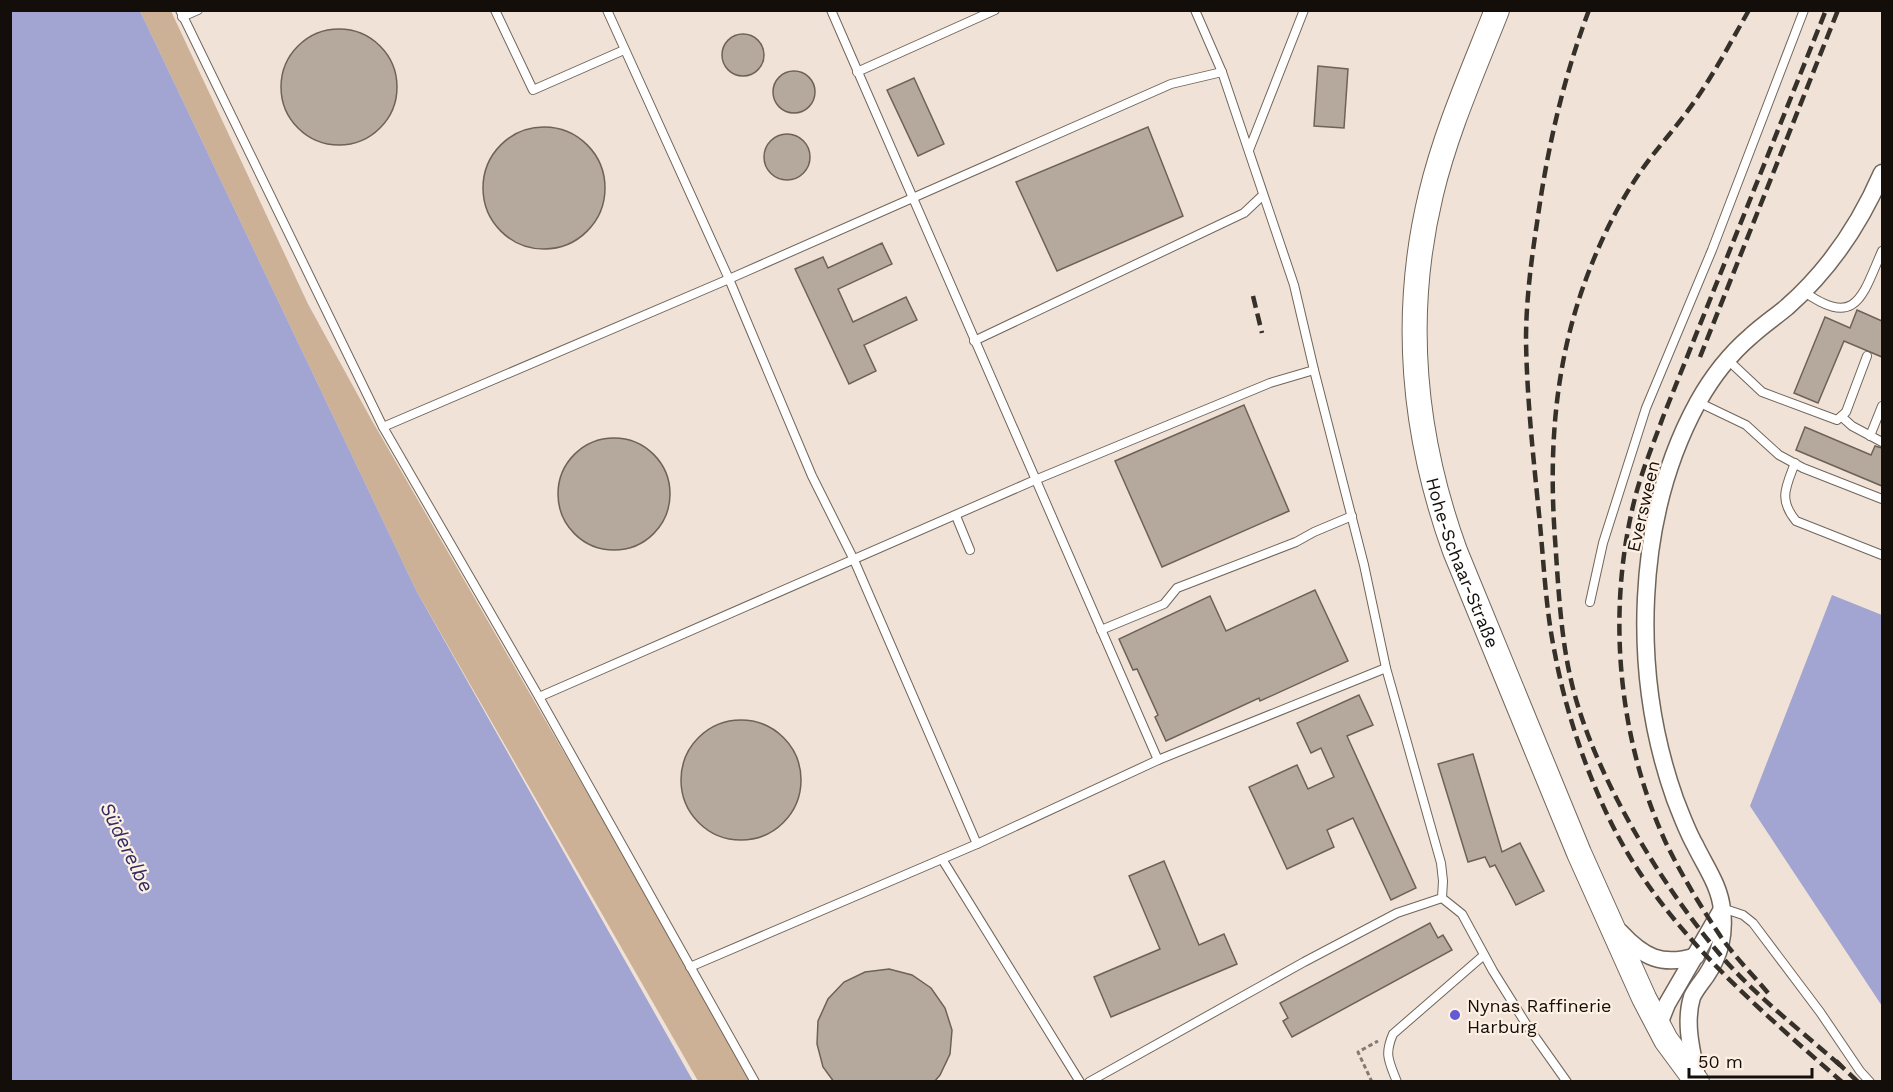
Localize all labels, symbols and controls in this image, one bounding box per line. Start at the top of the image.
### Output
street label: Eversween [1622,458,1664,554]
street label: Hohe-Schaar-Straße [1423,475,1504,651]
water label: Süderelbe [95,798,159,896]
place label: Nynas Raffinerie Harburg [1467,995,1612,1037]
marker: Nynas Raffinerie Harburg [1448,1008,1462,1022]
scale bar [1689,1041,1812,1079]
text: 50 m [1698,1051,1743,1072]

